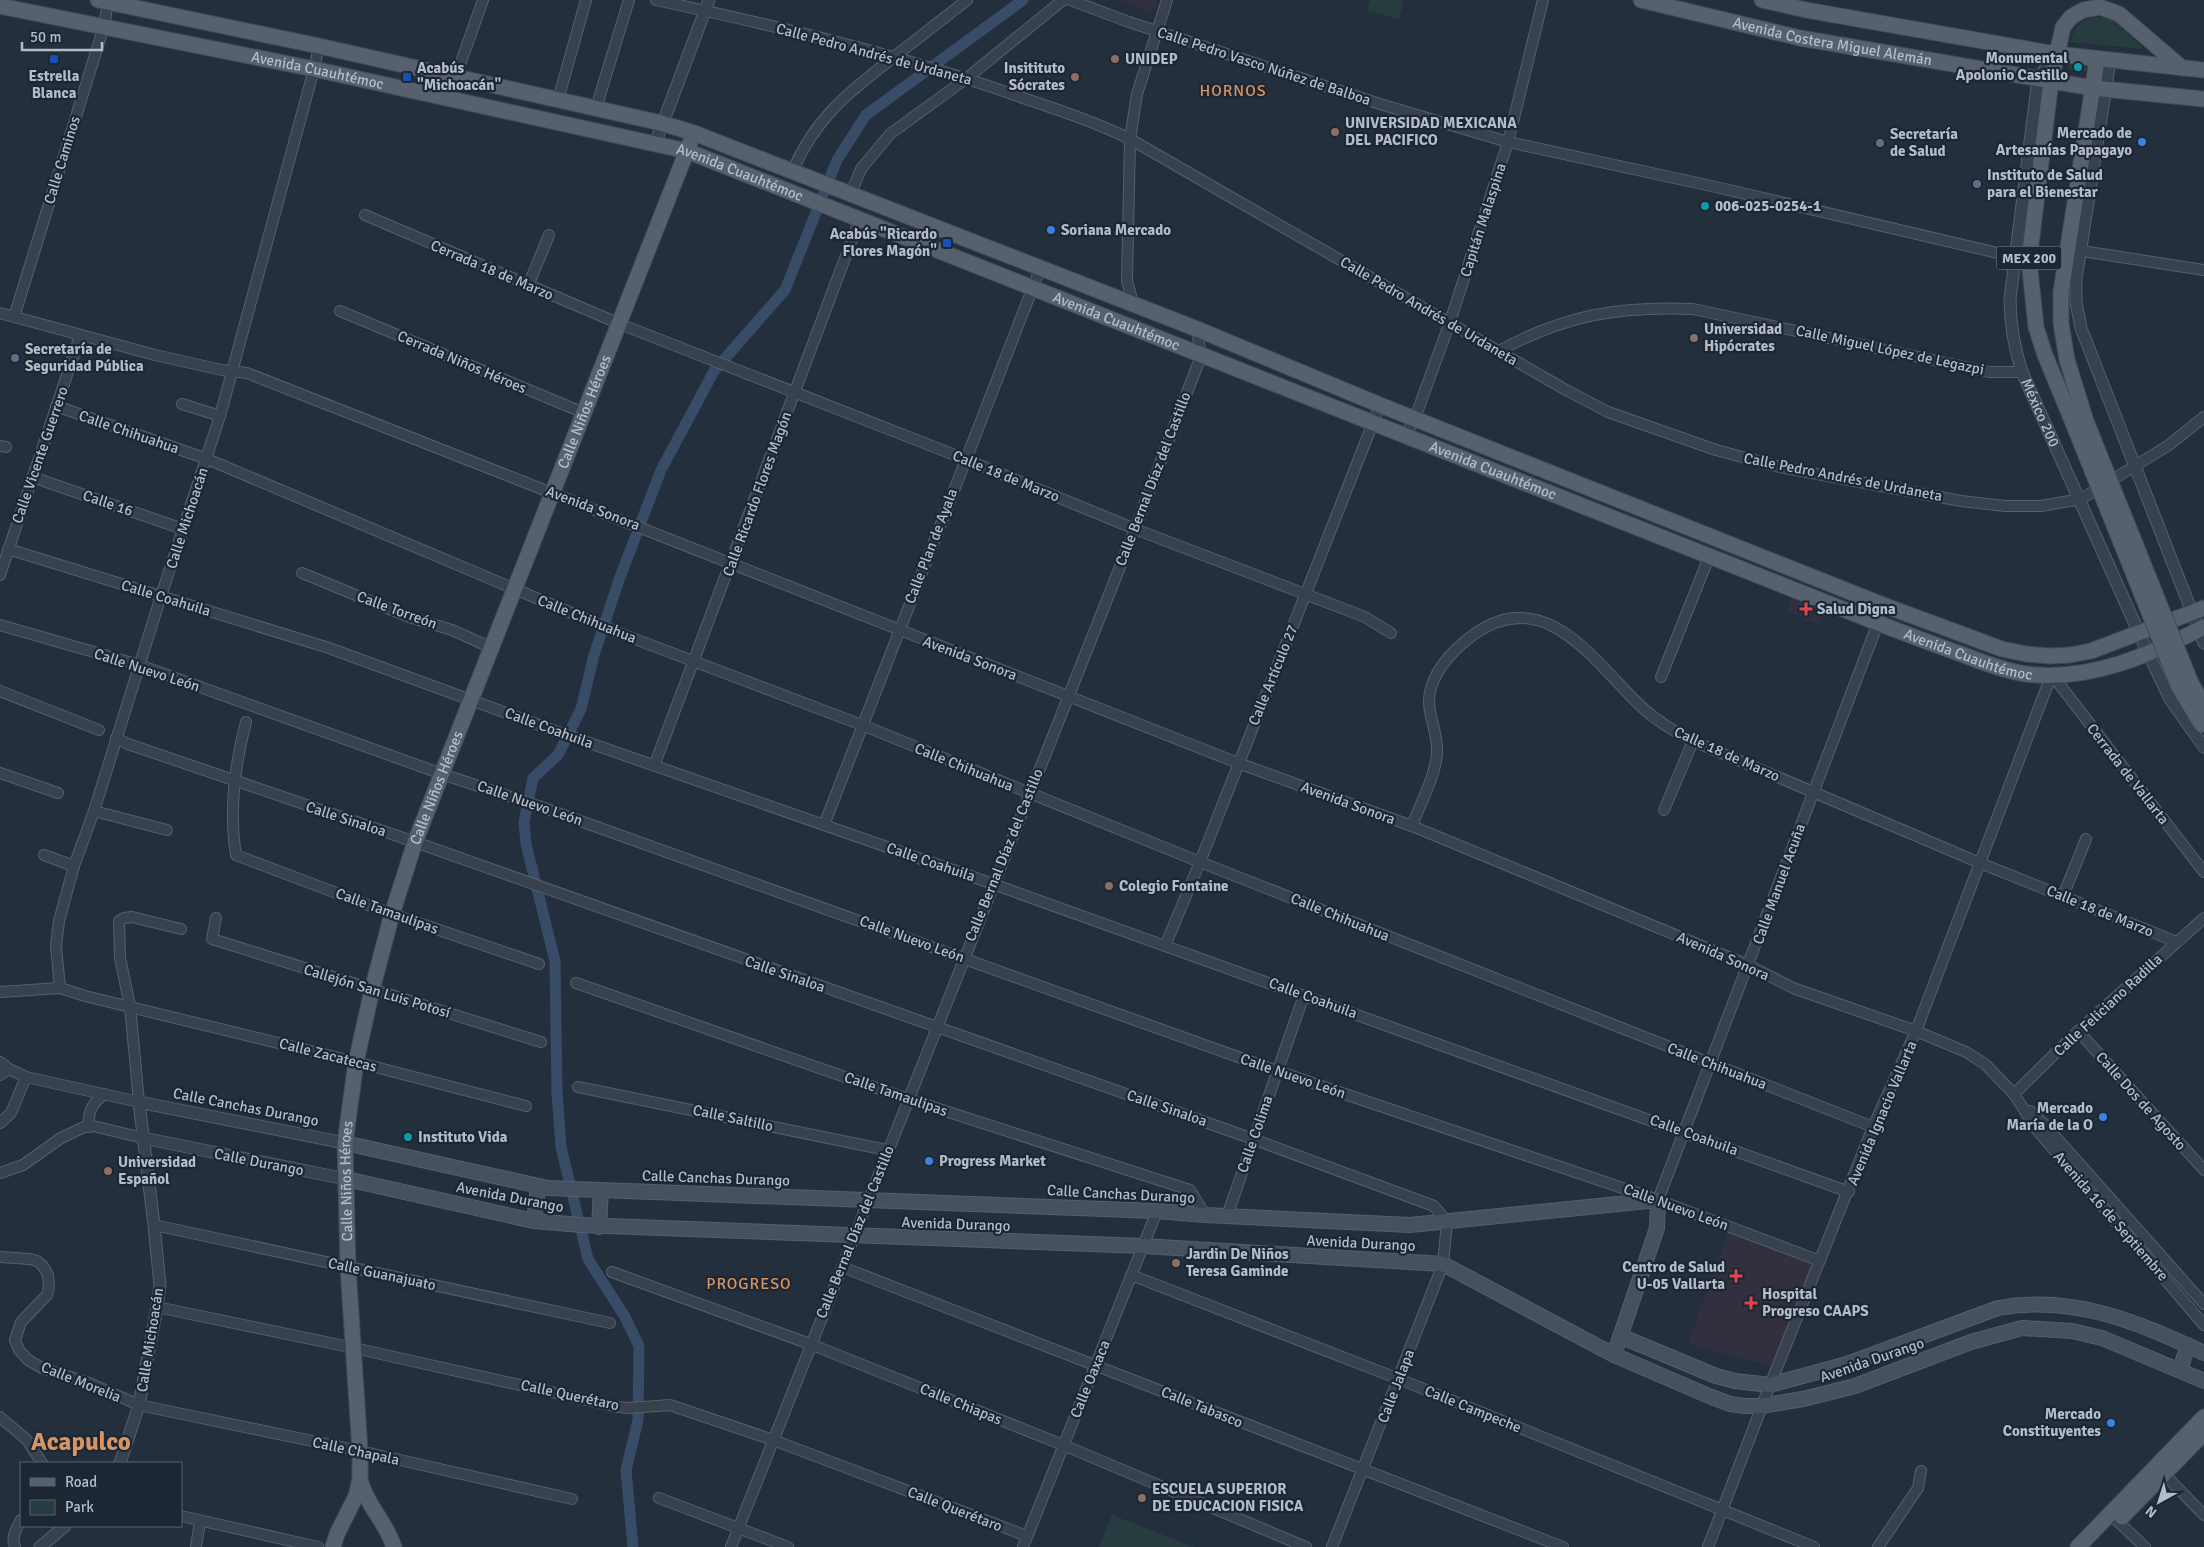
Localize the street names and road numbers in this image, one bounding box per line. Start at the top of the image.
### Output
street label: Avenida Costera Miguel Alemán [1731,13,1933,69]
street label: Calle Pedro Andrés de Urdaneta [774,19,974,89]
street label: Calle Pedro Vasco Núñez de Balboa [1155,23,1373,109]
street label: Avenida Cuauhtémoc [250,48,385,93]
street label: Calle Caminos [40,113,84,206]
street label: Avenida Cuauhtémoc [675,140,806,205]
street label: Capitán Malaspina [1456,161,1510,279]
street label: Cerrada 18 de Marzo [428,236,556,304]
road number: MEX 200 [1996,247,2062,270]
street label: Calle Pedro Andrés de Urdaneta [1337,253,1521,369]
street label: Avenida Cuauhtémoc [1050,288,1182,354]
street label: Calle Miguel López de Legazpi [1794,321,1986,379]
street label: Cerrada Niños Héroes [395,327,530,398]
street label: Calle Niños Héroes [554,352,615,471]
street label: México 200 [2017,376,2063,450]
street label: Calle Vicente Guerrero [8,384,72,526]
street label: Calle Bernal Díaz del Castillo [1111,389,1195,569]
street label: Calle Chihuahua [76,406,182,458]
street label: Calle Ricardo Flores Magón [719,409,795,579]
street label: Avenida Cuauhtémoc [1427,437,1559,504]
street label: Calle 18 de Marzo [950,446,1062,506]
street label: Calle Pedro Andrés de Urdaneta [1742,449,1944,505]
street label: Calle Michoacán [162,465,212,571]
street label: Avenida Sonora [543,482,643,534]
street label: Calle 16 [80,486,136,520]
street label: Calle Plan de Ayala [901,486,961,606]
street label: Calle Coahuila [119,576,213,620]
street label: Calle Torreón [354,587,440,633]
street label: Calle Chihuahua [535,591,639,647]
street label: Calle Artículo 27 [1245,622,1301,728]
street label: Avenida Cuauhtémoc [1901,625,2033,684]
street label: Avenida Sonora [920,632,1020,684]
street label: Calle Nuevo León [92,644,202,696]
street label: Calle Coahuila [502,704,596,752]
street label: Cerrada de Vallarta [2083,720,2173,828]
street label: Calle 18 de Marzo [1671,723,1783,785]
street label: Calle Niños Héroes [406,728,467,847]
street label: Calle Chihuahua [912,739,1016,795]
street label: Calle Bernal Díaz del Castillo [961,766,1047,944]
street label: Calle Nuevo León [475,777,585,829]
street label: Avenida Sonora [1298,778,1398,828]
street label: Calle Sinaloa [303,798,389,840]
street label: Calle Manuel Acuña [1749,821,1809,947]
street label: Calle Coahuila [884,838,978,886]
street label: Calle 18 de Marzo [2044,881,2156,941]
street label: Calle Tamaulipas [333,884,441,938]
street label: Calle Chihuahua [1288,889,1392,945]
street label: Calle Nuevo León [857,912,967,966]
street label: Avenida Sonora [1674,928,1772,984]
street label: Calle Feliciano Radilla [2050,950,2166,1060]
street label: Calle Sinaloa [742,952,828,996]
street label: Callejón San Luis Potosí [302,960,452,1022]
street label: Calle Coahuila [1266,974,1360,1022]
street label: Calle Zacatecas [277,1034,379,1076]
street label: Avenida Ignacio Vallarta [1843,1038,1921,1188]
street label: Calle Chihuahua [1665,1039,1769,1093]
street label: Calle Dos de Agosto [2092,1048,2190,1154]
street label: Calle Nuevo León [1238,1050,1348,1102]
street label: Calle Tamaulipas [842,1068,950,1120]
street label: Calle Canchas Durango [172,1084,321,1130]
street label: Calle Sinaloa [1124,1086,1210,1130]
street label: Calle Colima [1233,1093,1277,1175]
street label: Calle Saltillo [691,1101,775,1135]
street label: Calle Coahuila [1647,1111,1741,1159]
street label: Calle Niños Héroes [336,1119,357,1242]
street label: Calle Bernal Díaz del Castillo [812,1143,898,1321]
street label: Calle Durango [213,1145,305,1180]
street label: Avenida 16 de Septiembre [2050,1148,2172,1284]
street label: Calle Canchas Durango [642,1166,791,1190]
street label: Avenida Durango [455,1178,565,1216]
street label: Calle Nuevo León [1621,1180,1731,1234]
street label: Calle Canchas Durango [1047,1181,1196,1207]
street label: Avenida Durango [901,1213,1011,1235]
street label: Avenida Durango [1306,1231,1416,1255]
street label: Calle Guanajuato [326,1254,438,1294]
street label: Calle Michoacán [133,1286,167,1394]
street label: Avenida Durango [1818,1334,1927,1386]
street label: Calle Oaxaca [1066,1338,1114,1420]
street label: Calle Jalapa [1374,1347,1418,1425]
street label: Calle Morelia [38,1358,124,1406]
street label: Calle Querétaro [519,1376,621,1414]
street label: Calle Chiapas [917,1379,1005,1429]
street label: Calle Campeche [1422,1381,1524,1437]
street label: Calle Tabasco [1158,1382,1246,1432]
street label: Calle Chapala [311,1433,401,1469]
street label: Calle Querétaro [905,1483,1005,1535]

